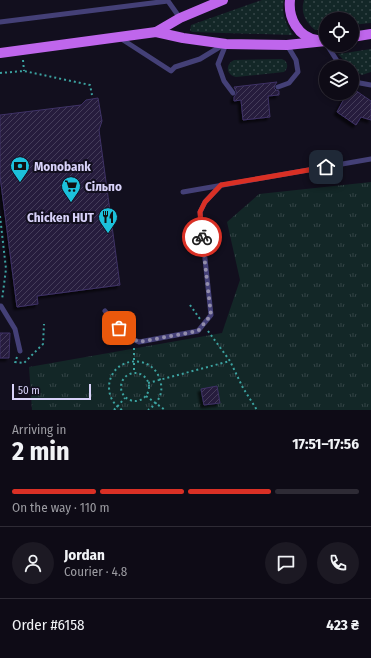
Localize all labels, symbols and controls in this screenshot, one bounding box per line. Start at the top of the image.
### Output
map controls [319,12,359,100]
button: locate [319,12,359,52]
button: layers [319,60,359,100]
pin [309,150,343,184]
bank icon: Monobank [9,155,31,183]
icon: home [315,156,337,178]
place label: Monobank [34,159,91,174]
supermarket icon: Сільпо [60,175,82,203]
place label: Сільпо [85,179,122,194]
restaurant icon: Chicken HUT [97,206,119,234]
place label: Chicken HUT [27,210,95,225]
courier [182,217,222,257]
icon: bike [191,226,213,248]
pin [102,311,136,345]
icon: bag [108,317,130,339]
scale bar [12,382,91,401]
text: 50 m [18,384,40,397]
text: Arriving in [12,422,66,437]
text: 17:51–17:56 [292,435,359,453]
text: 2 min [12,436,70,467]
text: On the way · 110 m [12,500,110,515]
button: person [12,542,54,584]
button: chat [265,542,307,584]
button: phone [317,542,359,584]
text: Jordan [64,546,105,564]
text: Courier · 4.8 [64,564,127,579]
text: Order #6158 [12,616,85,634]
text: 423 ₴ [326,616,359,634]

